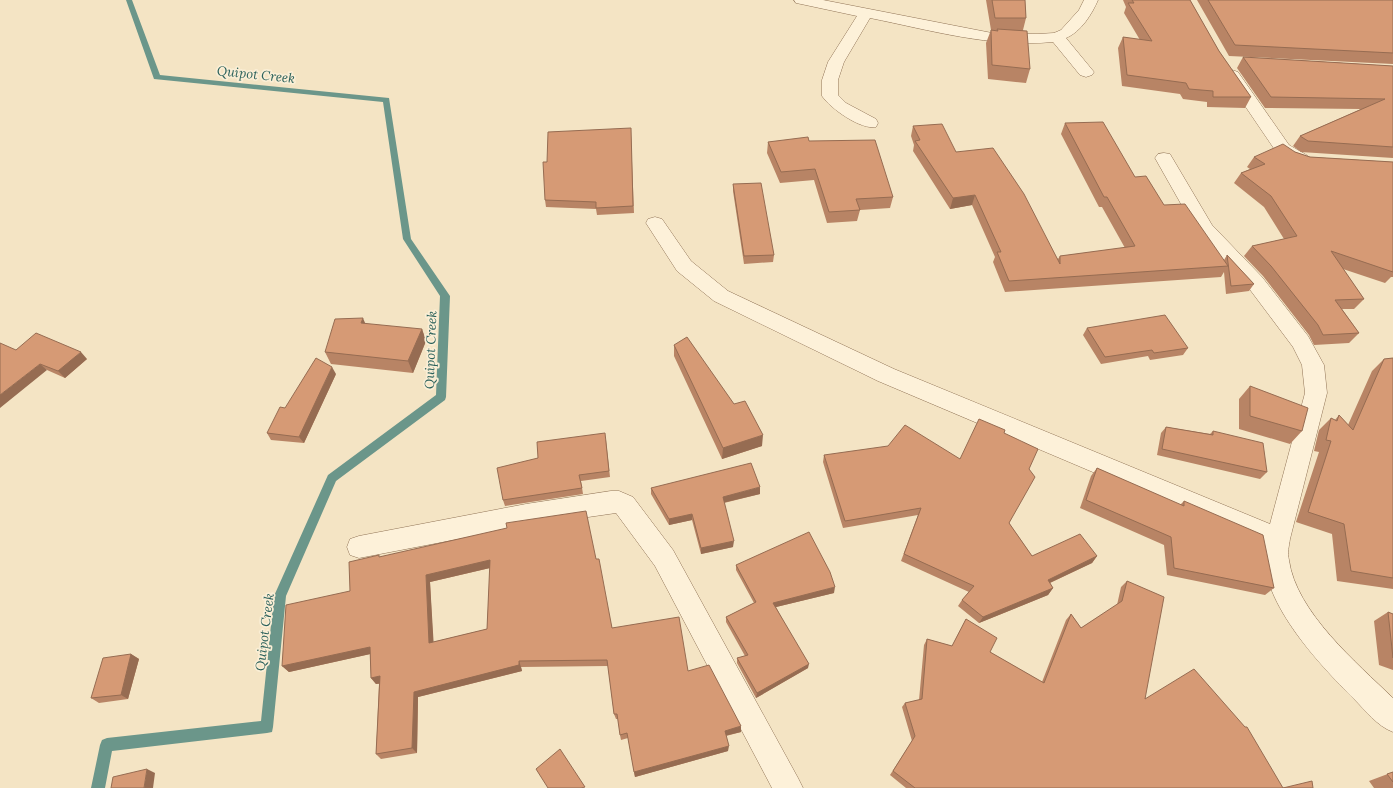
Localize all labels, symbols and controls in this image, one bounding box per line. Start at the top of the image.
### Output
water label: Quipot Creek [216,62,296,87]
water label: Quipot Creek [421,310,440,389]
water label: Quipot Creek [251,592,278,672]

